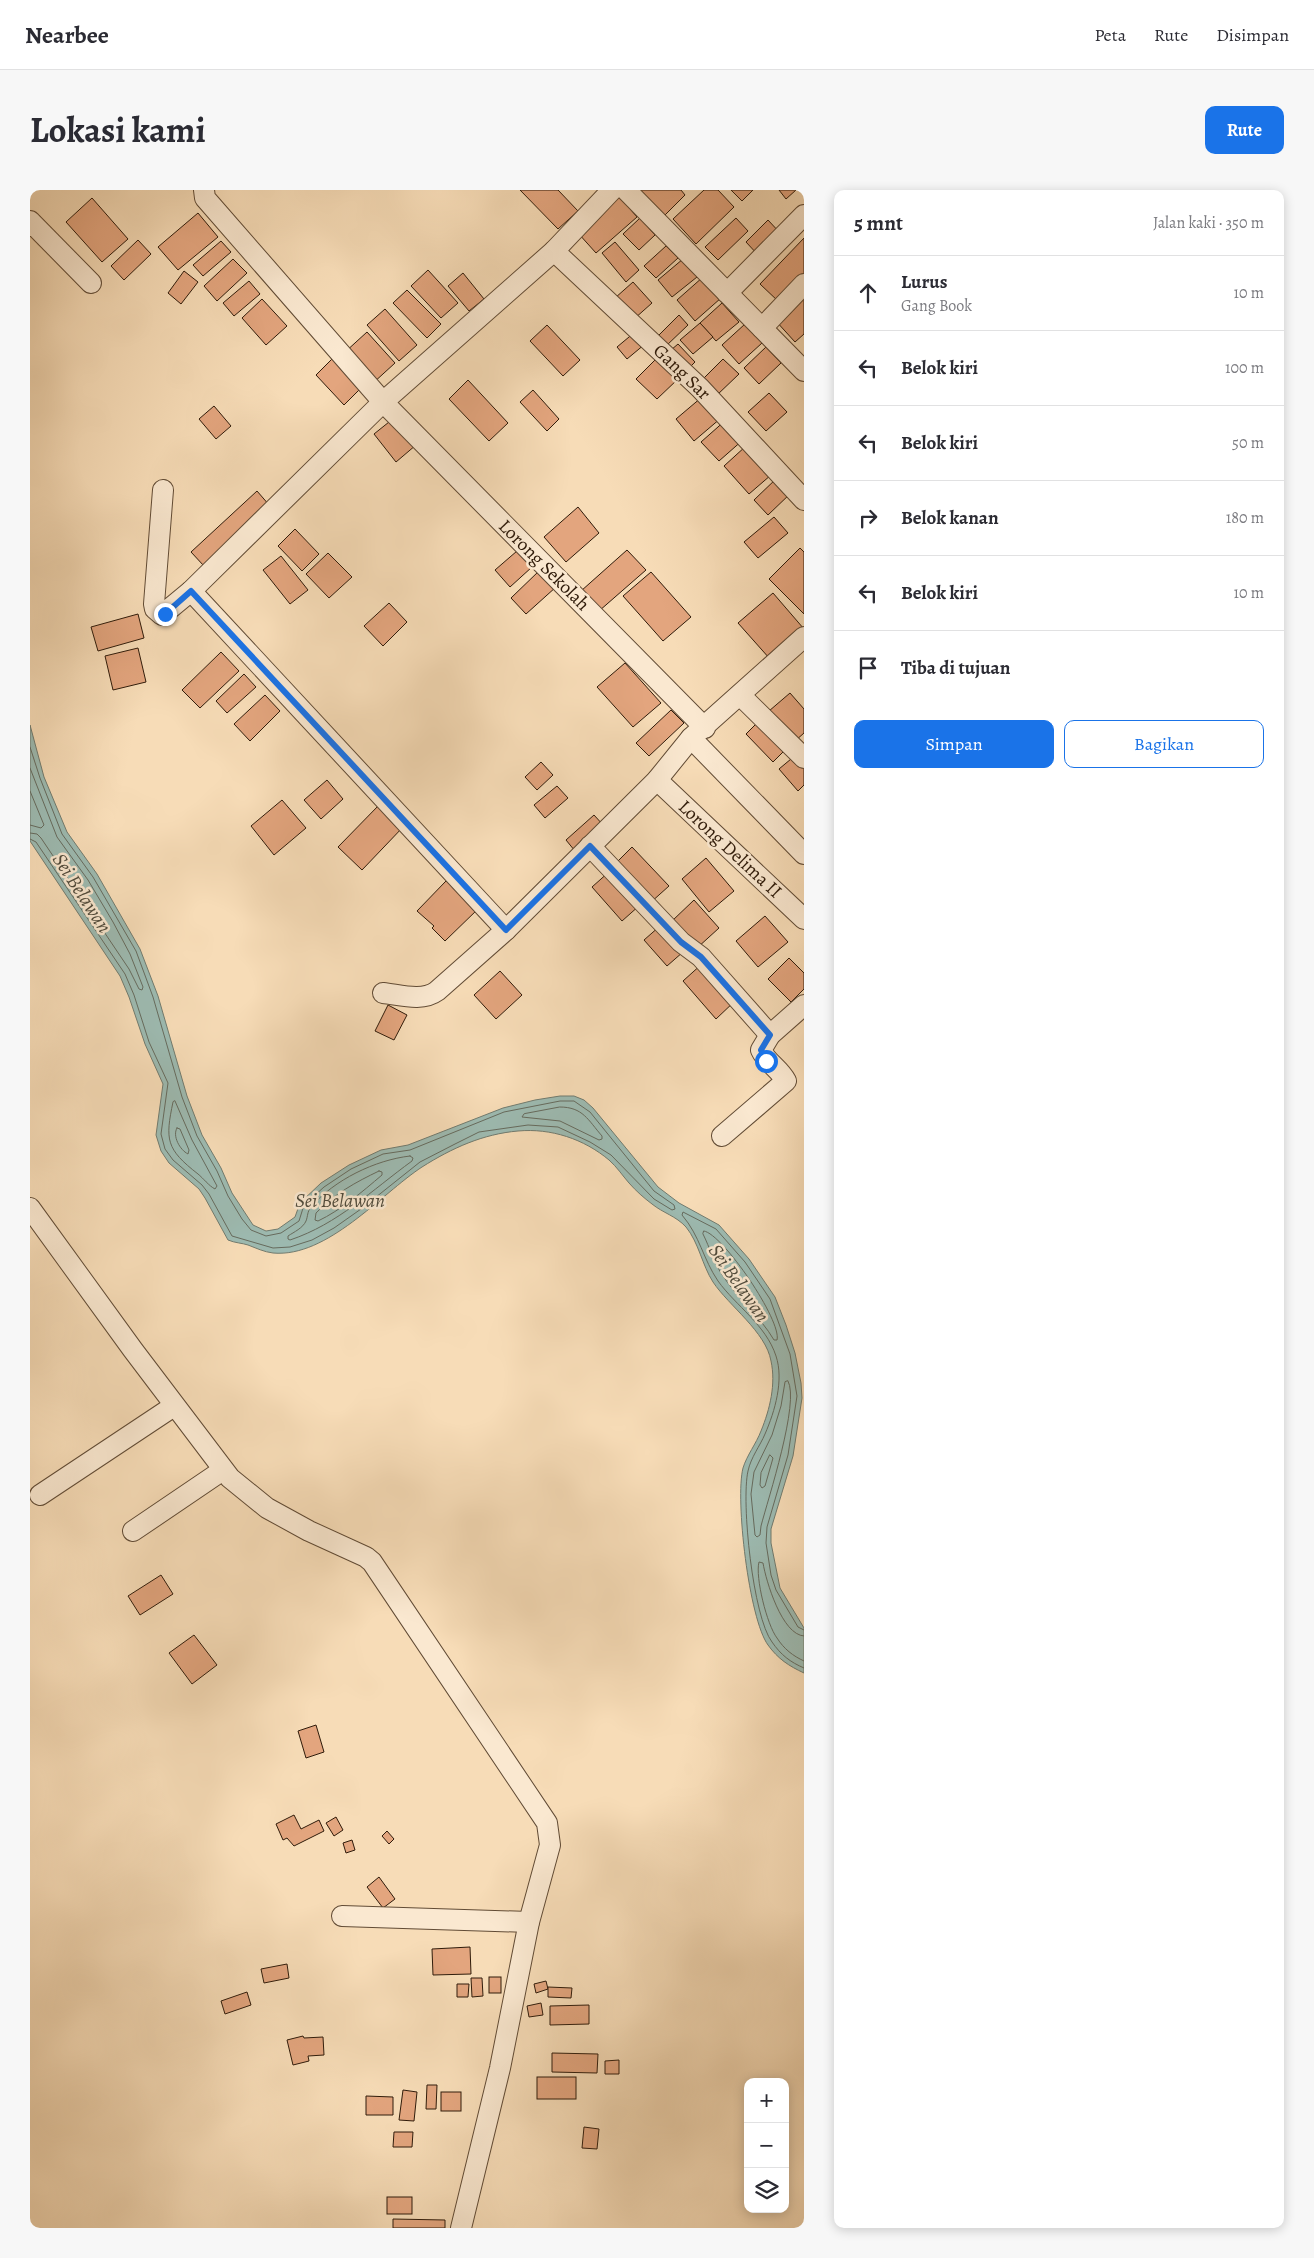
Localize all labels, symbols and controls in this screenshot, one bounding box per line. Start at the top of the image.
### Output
text: Nearbee [25,19,109,51]
text: Peta [1095,23,1126,47]
text: Rute [1154,23,1188,47]
text: Disimpan [1216,23,1289,47]
text: Lokasi kami [30,106,206,154]
button: Rute [1205,106,1284,154]
text: 5 mnt [854,209,903,237]
text: Jalan kaki · 350 m [1153,212,1264,234]
text: Lurus [901,269,947,295]
icon: ahead [854,279,882,307]
text: 10 m [1234,282,1264,304]
text: Gang Book [901,295,972,317]
street label: Gang Sar [647,338,717,406]
icon: left [854,354,882,382]
text: Belok kiri [901,355,978,381]
text: 100 m [1225,357,1264,379]
icon: left [854,429,882,457]
text: Belok kiri [901,430,978,456]
text: 50 m [1232,432,1264,454]
icon: right [854,504,882,532]
text: Belok kanan [901,505,999,531]
text: 180 m [1226,507,1264,529]
street label: Lorong Sekolah [492,513,596,617]
icon: left [854,579,882,607]
text: Belok kiri [901,580,978,606]
text: 10 m [1234,582,1264,604]
route end [154,603,177,626]
icon: arrive [854,654,882,682]
text: Tiba di tujuan [901,655,1010,681]
button: Simpan [854,720,1054,768]
button: Bagikan [1064,720,1264,768]
street label: Lorong Delima II [672,794,788,904]
water label: Sei Belawan [46,848,118,938]
route start [755,1050,778,1073]
water label: Sei Belawan [295,1187,385,1214]
water label: Sei Belawan [702,1238,776,1328]
map controls [744,2078,789,2213]
button: + [744,2078,789,2123]
button: − [744,2123,789,2168]
button: layers [744,2168,789,2213]

